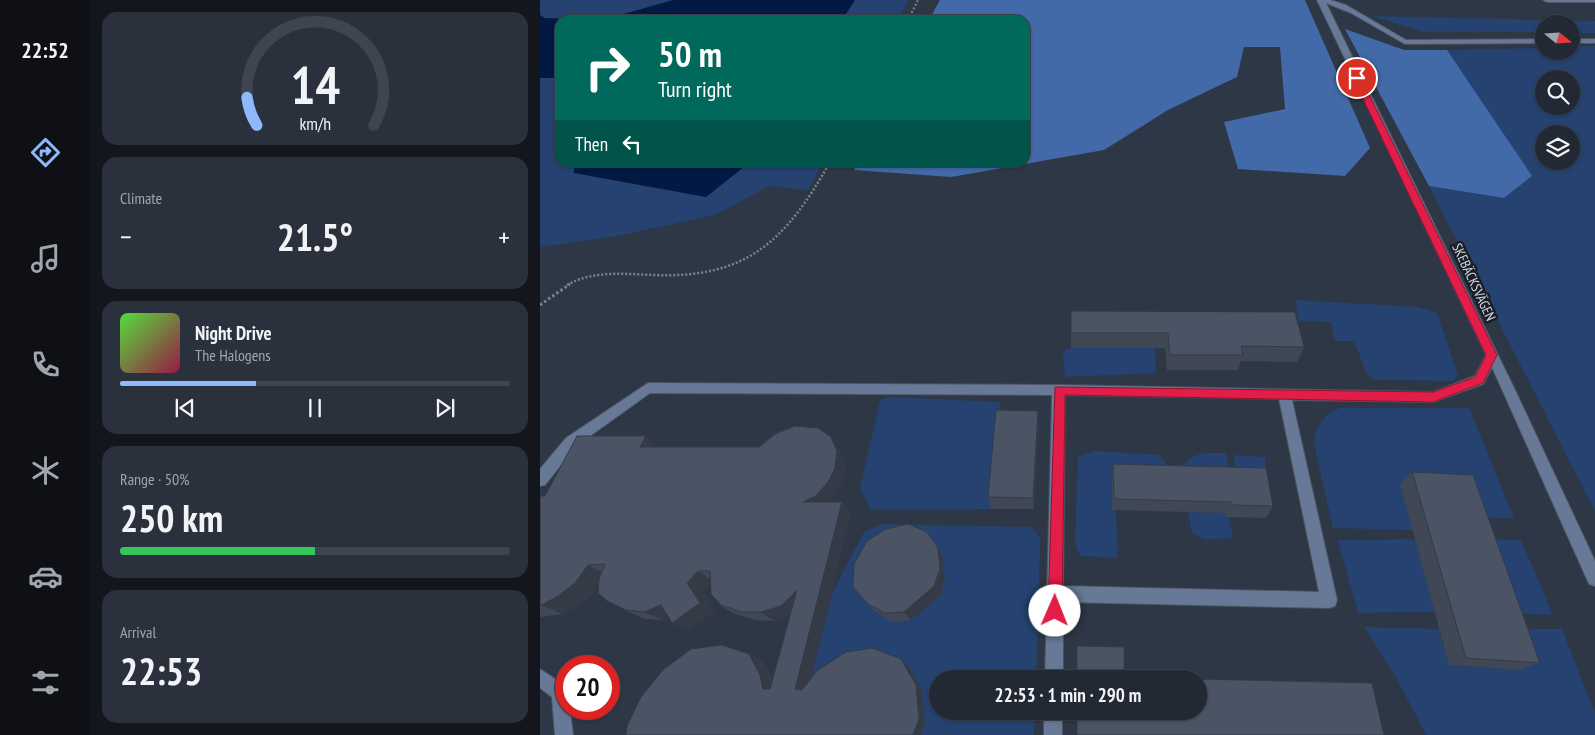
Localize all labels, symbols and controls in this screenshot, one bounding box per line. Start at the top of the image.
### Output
north arrow [1535,15,1580,60]
map controls [1535,15,1580,170]
text: 50 m [658,31,722,77]
icon: right [575,35,640,100]
text: 22:52 [21,36,69,64]
text: 14 [290,51,340,118]
pin [1336,57,1378,99]
icon: arrive [1343,64,1371,92]
button: search [1535,70,1580,115]
text: Turn right [658,75,732,103]
text: km/h [299,112,331,135]
button: layers [1535,125,1580,170]
icon: left [618,130,646,158]
text: Then [575,132,608,156]
icon: directions [28,135,63,170]
text: Climate [120,188,162,208]
text: 21.5° [277,212,353,261]
text: − [120,218,132,255]
text: + [498,218,510,255]
street label: SKEBÄCKSVÄGEN [1448,240,1500,324]
icon: music [28,241,63,276]
text: Night Drive [195,321,272,345]
text: The Halogens [195,345,271,365]
icon: phone [28,347,63,382]
icon: previous [171,394,199,422]
icon: pause [301,394,329,422]
icon: next [431,394,459,422]
icon: climate [28,453,63,488]
text: Range · 50% [120,469,189,489]
text: 250 km [120,493,223,542]
icon: car [28,559,63,594]
position arrow [1028,584,1080,636]
text: Arrival [120,622,156,642]
text: 22:53 [120,646,202,695]
speed limit sign: 20 [555,655,620,720]
icon: filters [28,665,63,700]
text: 22:53 · 1 min · 290 m [995,683,1141,707]

